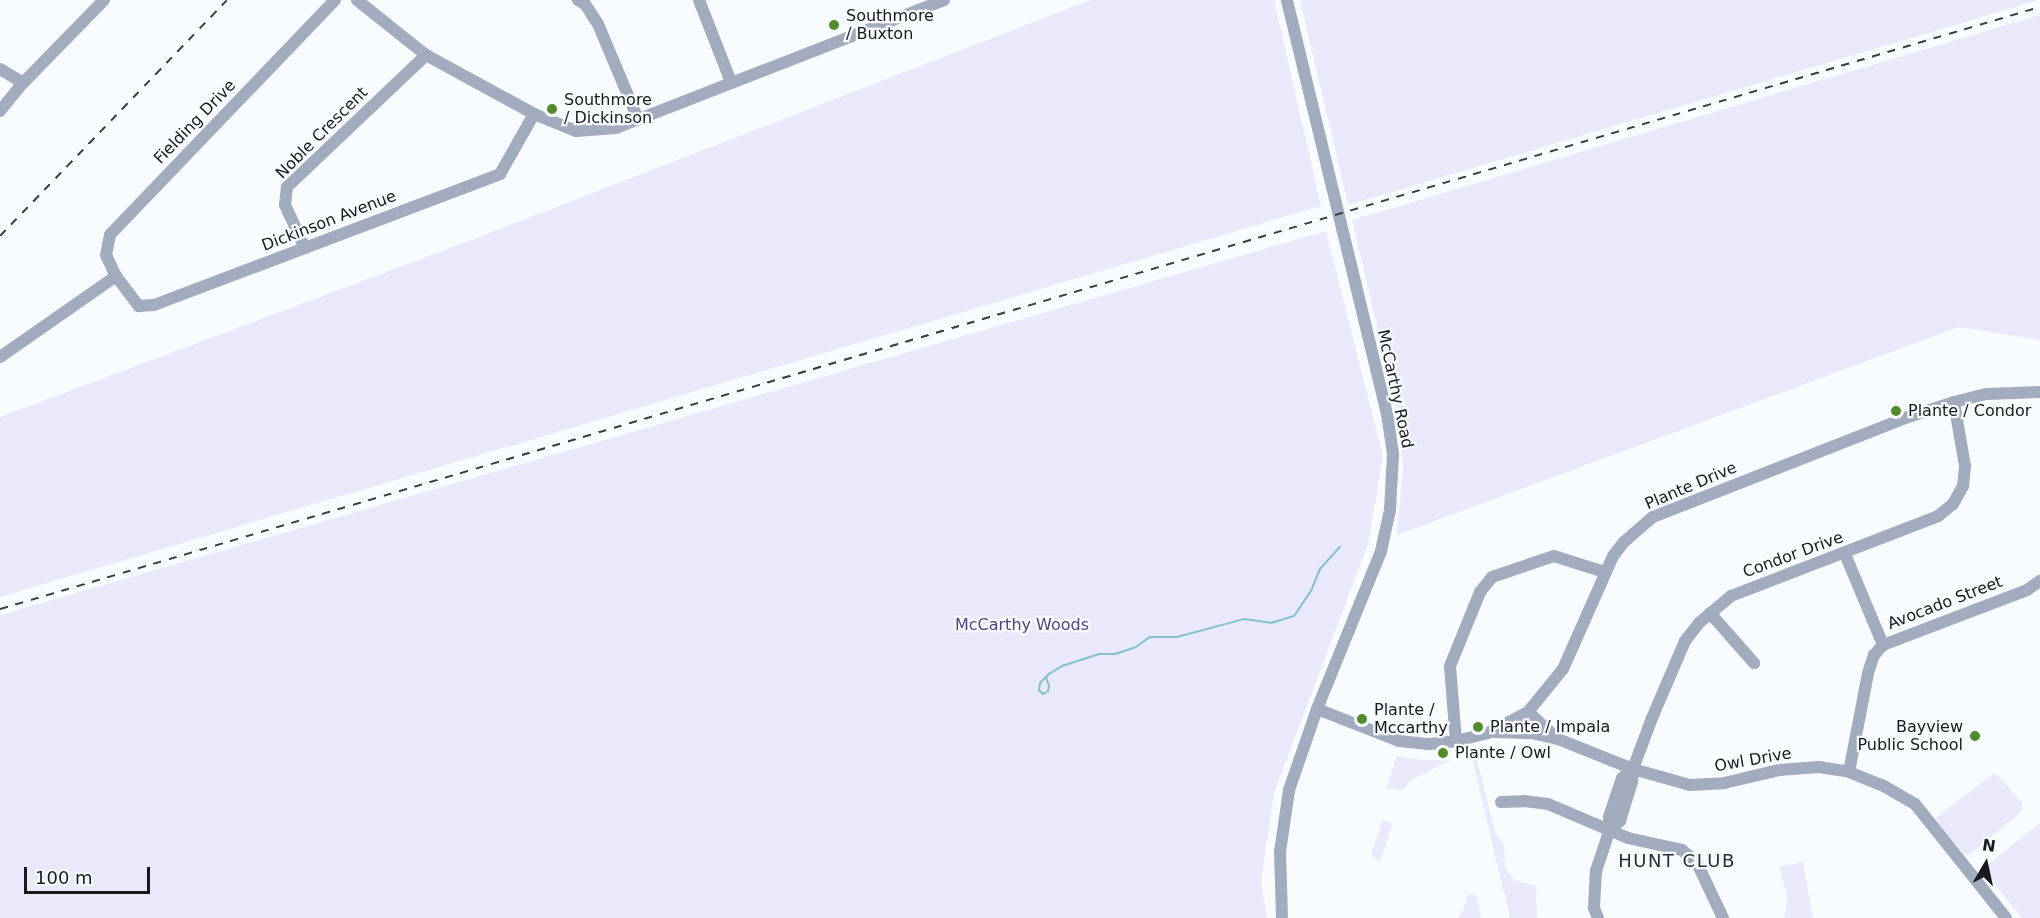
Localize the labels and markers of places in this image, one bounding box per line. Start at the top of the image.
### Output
place label: Southmore / Buxton [846,6,934,44]
marker: Southmore / Buxton [827,18,841,32]
place label: Southmore / Dickinson [564,90,652,128]
marker: Southmore / Dickinson [545,102,559,116]
place label: Plante / Condor [1908,401,2031,421]
marker: Plante / Condor [1889,404,1903,418]
place label: Plante / Mccarthy [1374,700,1448,738]
marker: Plante / Mccarthy [1355,712,1369,726]
place label: Plante / Impala [1490,717,1610,737]
place label: Bayview Public School [1857,717,1963,755]
marker: Plante / Impala [1471,720,1485,734]
marker: Bayview Public School [1968,729,1982,743]
place label: Plante / Owl [1455,743,1551,763]
marker: Plante / Owl [1436,746,1450,760]

